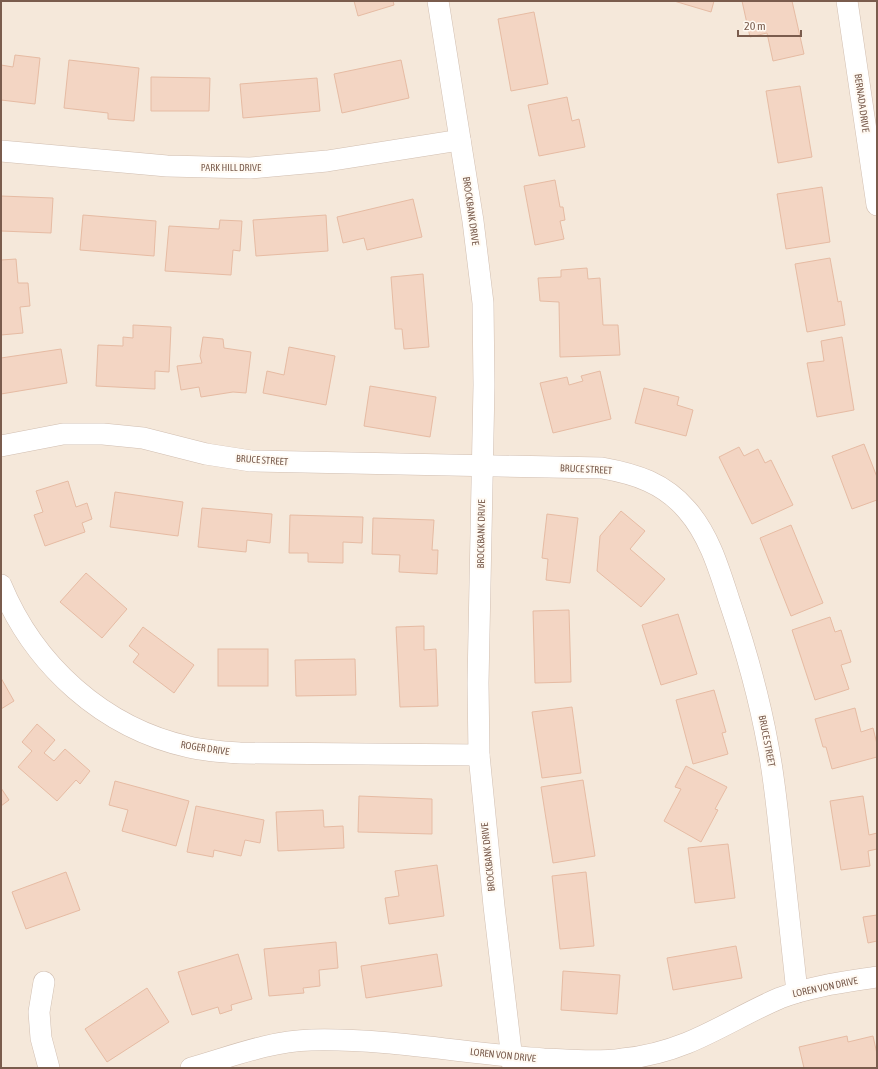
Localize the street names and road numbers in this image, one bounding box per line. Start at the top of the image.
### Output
street label: BERNADA DRIVE [852,73,872,134]
street label: PARK HILL DRIVE [201,162,262,173]
street label: BROCKBANK DRIVE [461,176,481,247]
street label: BRUCE STREET [236,453,289,467]
street label: BRUCE STREET [560,462,613,476]
street label: BROCKBANK DRIVE [475,499,487,569]
street label: BRUCE STREET [757,714,778,768]
street label: ROGER DRIVE [180,739,231,757]
street label: BROCKBANK DRIVE [479,821,497,892]
street label: LOREN VON DRIVE [791,975,859,999]
street label: LOREN VON DRIVE [469,1046,537,1064]

